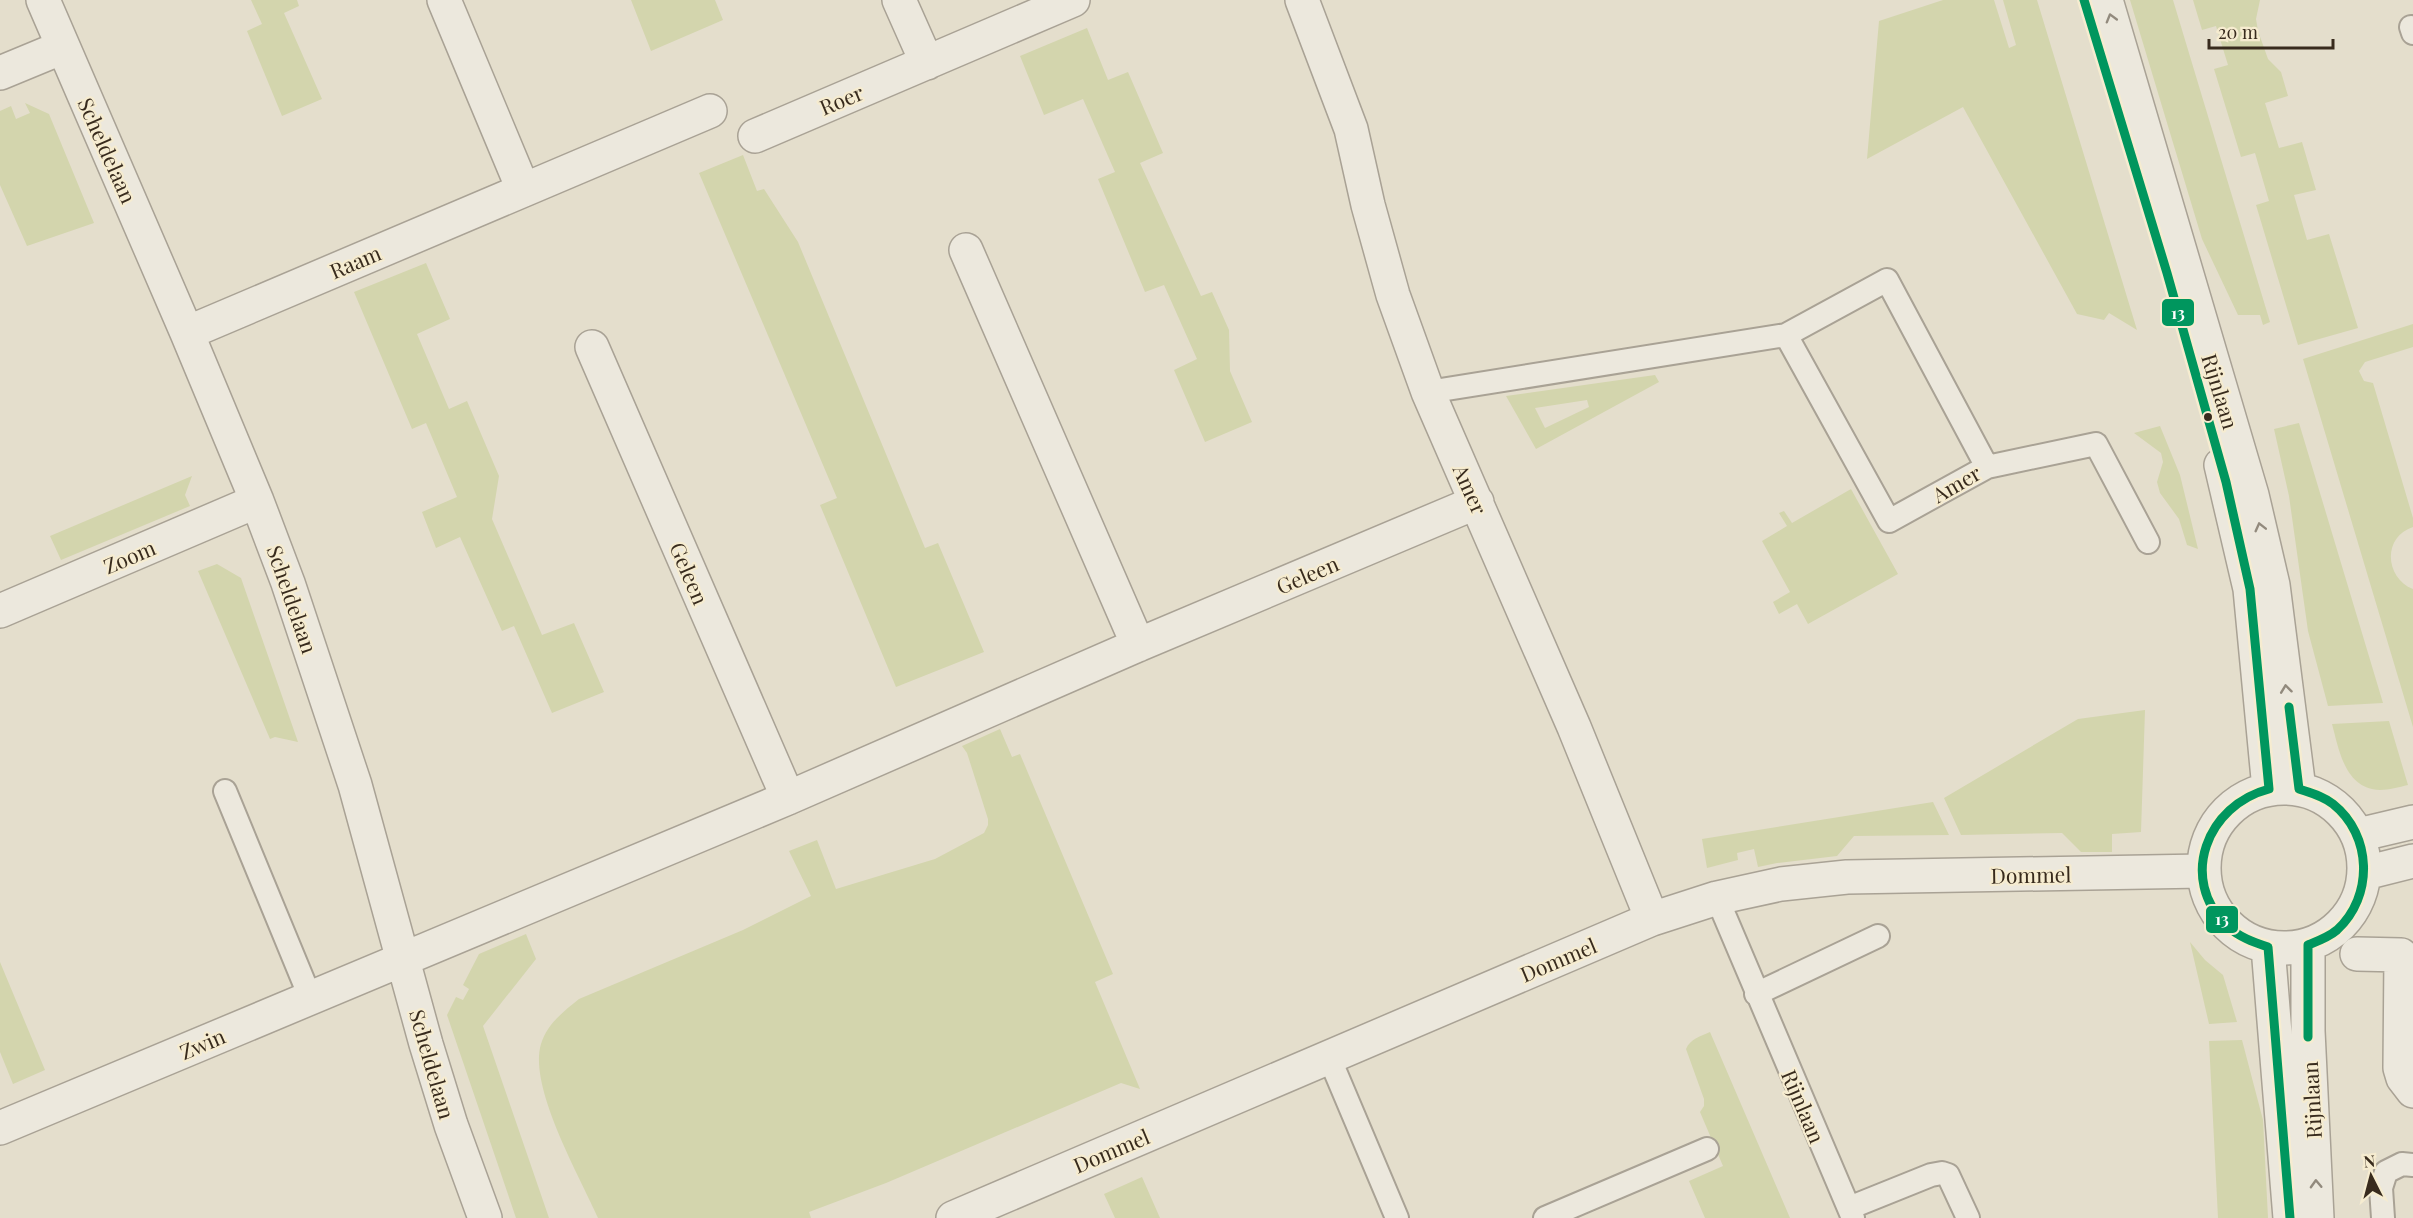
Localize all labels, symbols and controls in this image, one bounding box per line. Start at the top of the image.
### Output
scale bar [2209,12,2334,50]
one-way arrow [2106,13,2118,24]
text: 20 m [2218,20,2258,44]
street label: Roer [815,77,868,121]
street label: Scheldelaan [72,93,144,208]
street label: Raam [325,238,385,284]
line badge: 13 [2161,298,2195,327]
text: 13 [2171,302,2185,323]
street label: Rijnlaan [2196,350,2246,433]
unlabelled marker [2202,411,2214,423]
street label: Amer [1926,458,1986,509]
street label: Amer [1447,459,1495,519]
one-way arrow [2255,523,2268,533]
street label: Zoom [99,532,160,579]
street label: Geleen [664,538,716,609]
street label: Scheldelaan [261,541,325,657]
street label: Geleen [1272,548,1343,600]
one-way arrow [2281,685,2293,694]
street label: Dommel [1990,859,2072,889]
line badge: 13 [2205,905,2239,934]
text: 13 [2215,908,2229,929]
street label: Dommel [1515,930,1601,988]
street label: Scheldelaan [404,1006,462,1122]
street label: Zwin [175,1021,230,1065]
street label: Rijnlaan [2295,1060,2327,1139]
street label: Rijnlaan [1776,1065,1832,1147]
street label: Dommel [1068,1121,1154,1179]
north arrow [2341,1146,2401,1206]
text: N [2363,1149,2377,1172]
one-way arrow [2309,1180,2322,1189]

